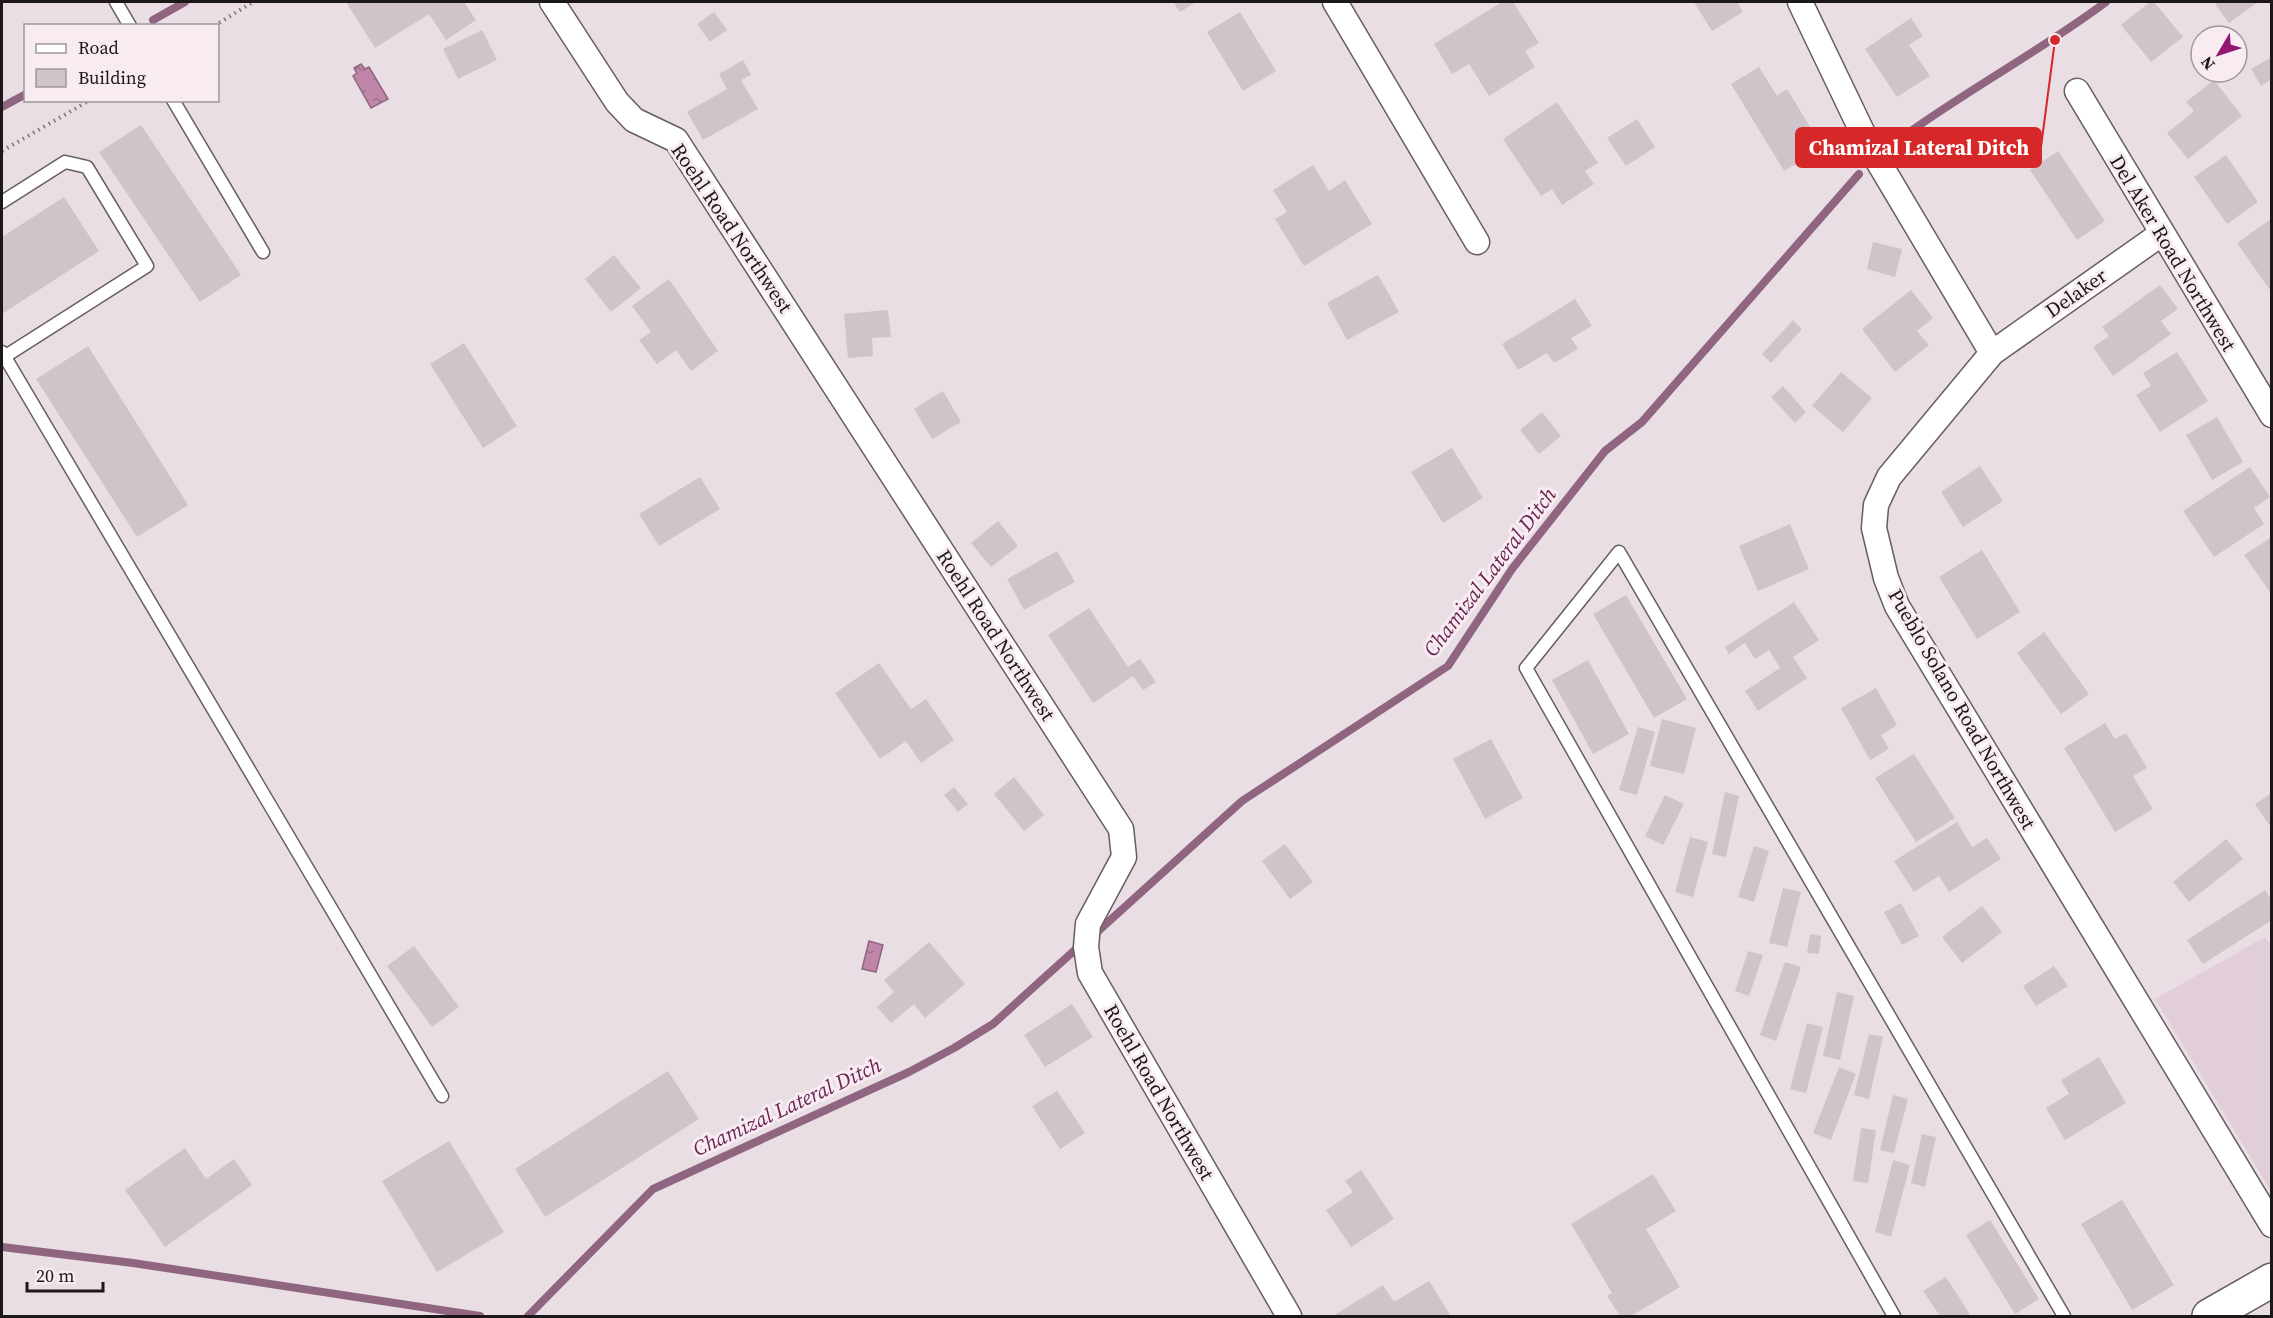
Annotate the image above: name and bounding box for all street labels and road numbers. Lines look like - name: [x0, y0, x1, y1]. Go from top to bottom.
- street label: Roehl Road Northwest: [665, 138, 799, 319]
- street label: Del Aker Road Northwest: [2103, 150, 2243, 357]
- street label: Delaker: [2040, 261, 2113, 324]
- street label: Roehl Road Northwest: [930, 544, 1062, 726]
- street label: Pueblo Solano Road Northwest: [1882, 584, 2043, 835]
- street label: Roehl Road Northwest: [1097, 999, 1221, 1186]

